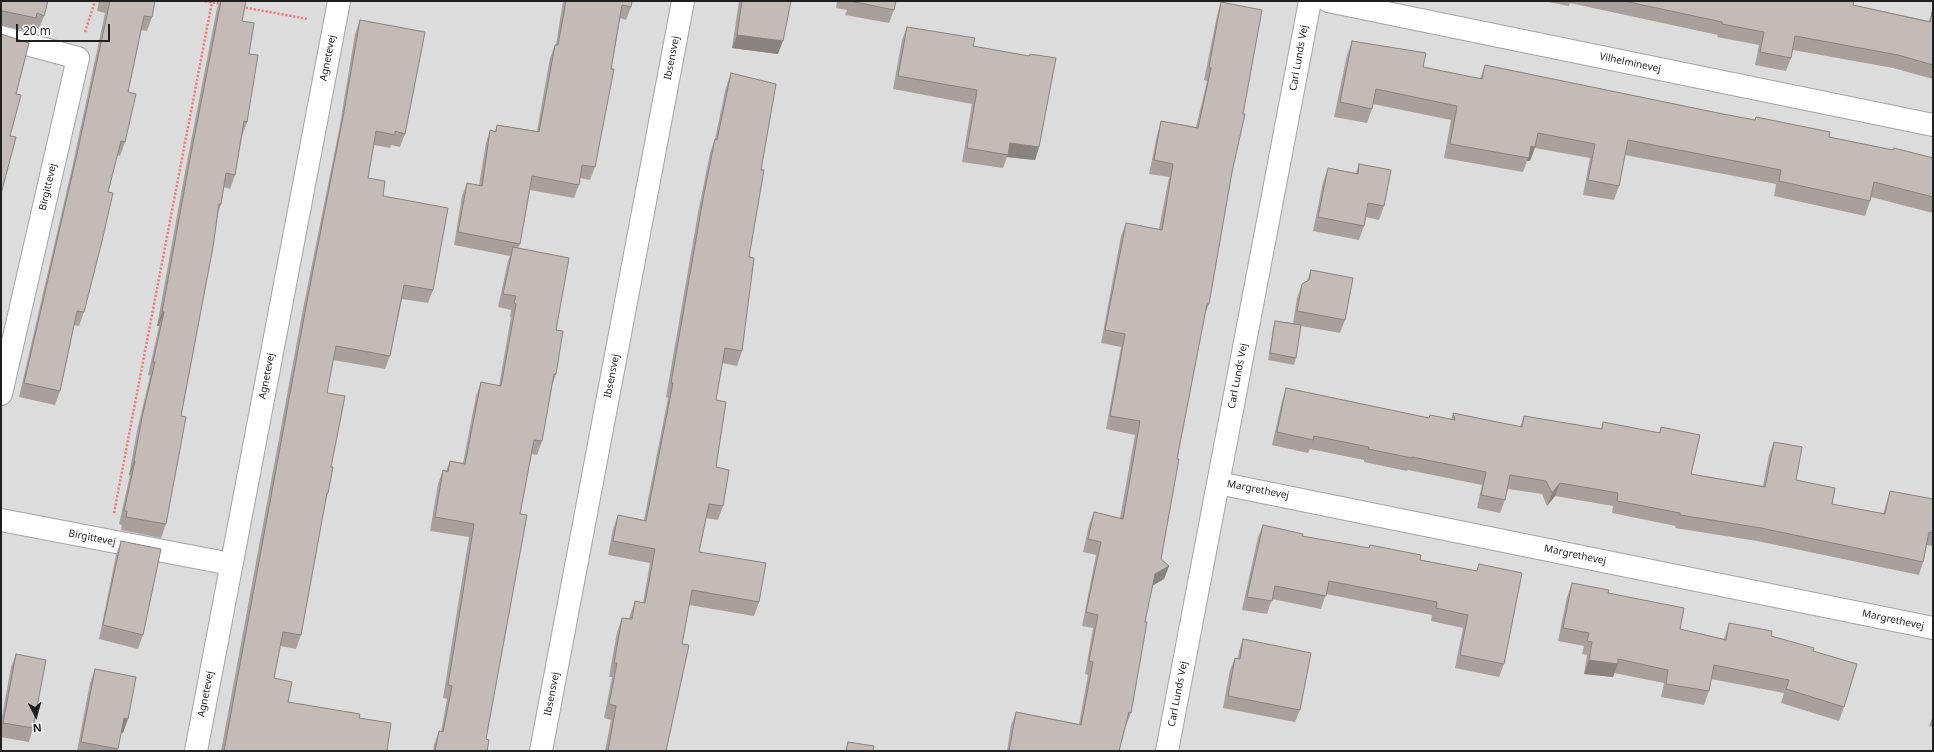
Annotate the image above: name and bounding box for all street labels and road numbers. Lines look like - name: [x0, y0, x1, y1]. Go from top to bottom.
- street label: Carl Lunds Vej: [1287, 24, 1311, 92]
- street label: Agnetevej: [318, 34, 338, 82]
- street label: Ibsensvej: [662, 35, 682, 81]
- street label: Vilhelminevej: [1598, 51, 1662, 75]
- street label: Birgittevej: [37, 162, 59, 212]
- street label: Carl Lunds Vej: [1226, 342, 1250, 410]
- street label: Agnetevej: [257, 352, 277, 400]
- street label: Ibsensvej: [602, 353, 622, 399]
- street label: Margrethevej: [1226, 478, 1290, 502]
- street label: Birgittevej: [67, 528, 117, 548]
- street label: Margrethevej: [1543, 543, 1607, 567]
- street label: Margrethevej: [1861, 608, 1925, 632]
- street label: Carl Lunds Vej: [1166, 660, 1190, 728]
- street label: Agnetevej: [196, 670, 216, 718]
- street label: Ibsensvej: [542, 671, 562, 717]

